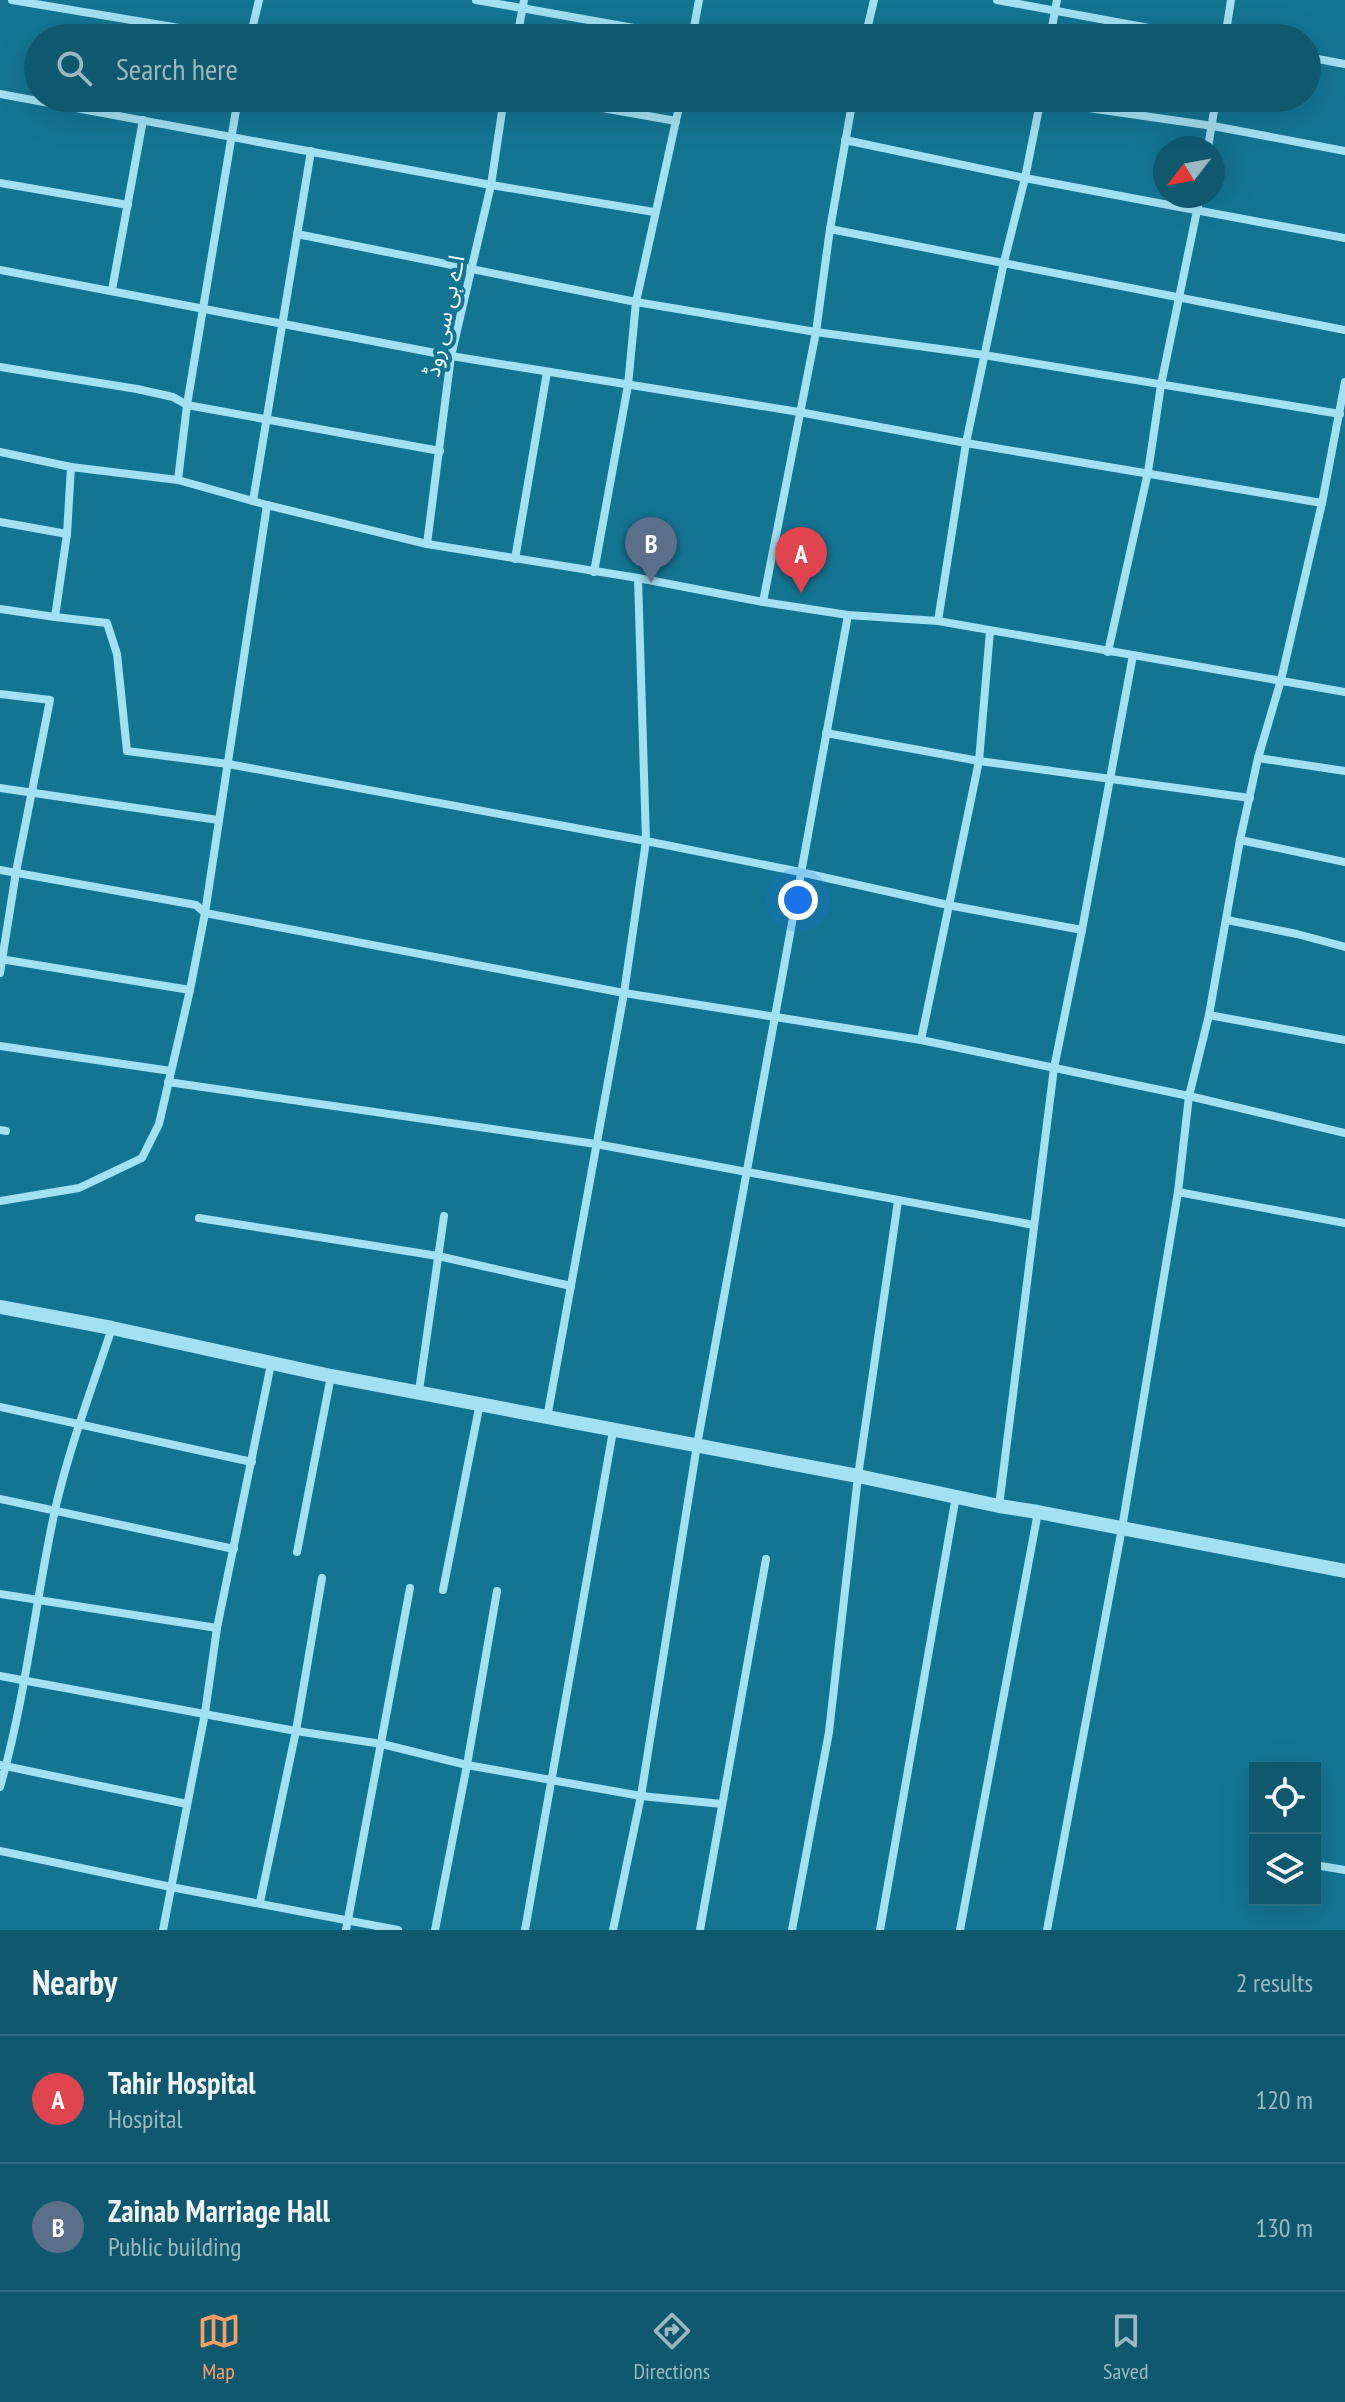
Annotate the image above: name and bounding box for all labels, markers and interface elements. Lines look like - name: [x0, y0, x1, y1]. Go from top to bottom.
- search box: [24, 24, 1321, 112]
- icon: search: [52, 46, 96, 90]
- text: Search here: [116, 49, 238, 88]
- north arrow: [1153, 136, 1225, 208]
- street label: اے بی سی روڈ: [417, 252, 471, 380]
- pin: B: [625, 517, 677, 583]
- pin: A: [775, 527, 827, 593]
- your location: [778, 880, 818, 920]
- map controls: [1249, 1762, 1321, 1906]
- button: locate: [1249, 1762, 1321, 1834]
- button: layers: [1249, 1834, 1321, 1906]
- text: Nearby: [32, 1960, 117, 2004]
- text: 2 results: [1236, 1966, 1313, 1999]
- text: Tahir Hospital: [108, 2063, 256, 2102]
- text: A: [51, 2083, 65, 2116]
- text: 120 m: [1255, 2083, 1313, 2116]
- text: Hospital: [108, 2102, 183, 2135]
- text: Zainab Marriage Hall: [108, 2191, 330, 2230]
- text: B: [52, 2211, 64, 2244]
- text: 130 m: [1255, 2211, 1313, 2244]
- text: Public building: [108, 2230, 241, 2263]
- tab: Map: [197, 2309, 241, 2385]
- tab: Directions: [634, 2309, 710, 2385]
- tab: Saved: [1103, 2309, 1148, 2385]

